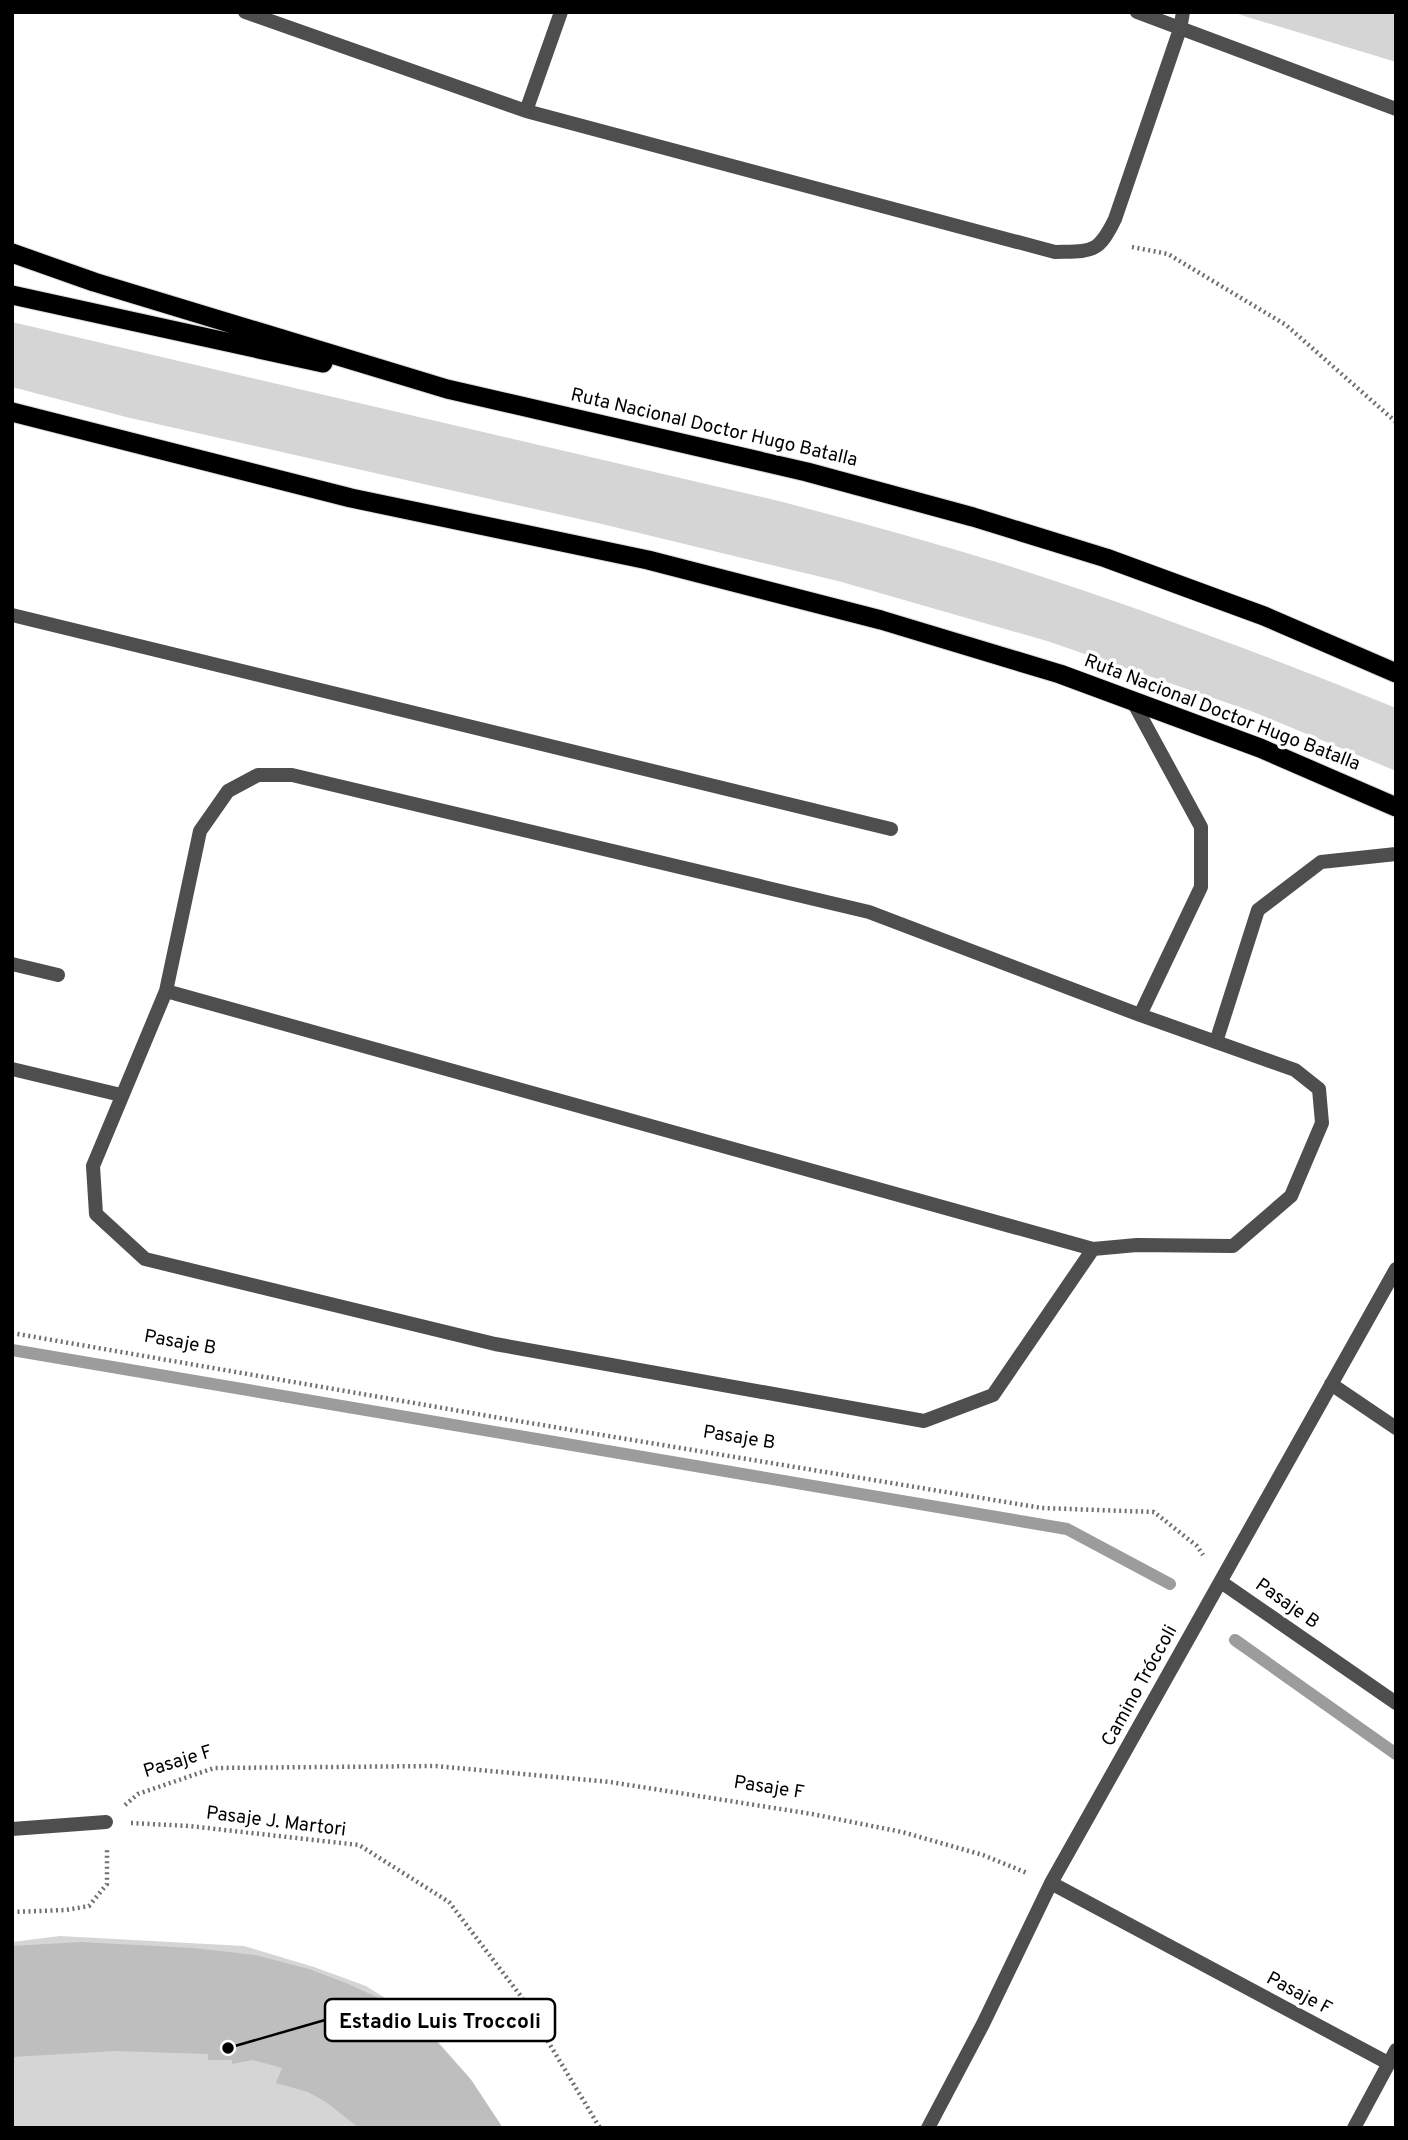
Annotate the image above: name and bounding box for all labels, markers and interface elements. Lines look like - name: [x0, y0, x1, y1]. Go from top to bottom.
- street label: Ruta Nacional Doctor Hugo Batalla: [568, 383, 860, 473]
- street label: Ruta Nacional Doctor Hugo Batalla: [1080, 649, 1364, 777]
- street label: Pasaje B: [142, 1325, 218, 1361]
- street label: Pasaje B: [701, 1420, 777, 1456]
- street label: Pasaje B: [1250, 1573, 1324, 1635]
- street label: Camino Tróccoli: [1097, 1621, 1183, 1751]
- street label: Pasaje F: [141, 1740, 215, 1784]
- street label: Pasaje F: [732, 1771, 806, 1805]
- street label: Pasaje J. Martori: [205, 1801, 347, 1843]
- street label: Pasaje F: [1262, 1967, 1336, 2021]
- callout: Estadio Luis Troccoli: [325, 1999, 555, 2041]
- text: Estadio Luis Troccoli: [339, 2009, 541, 2036]

